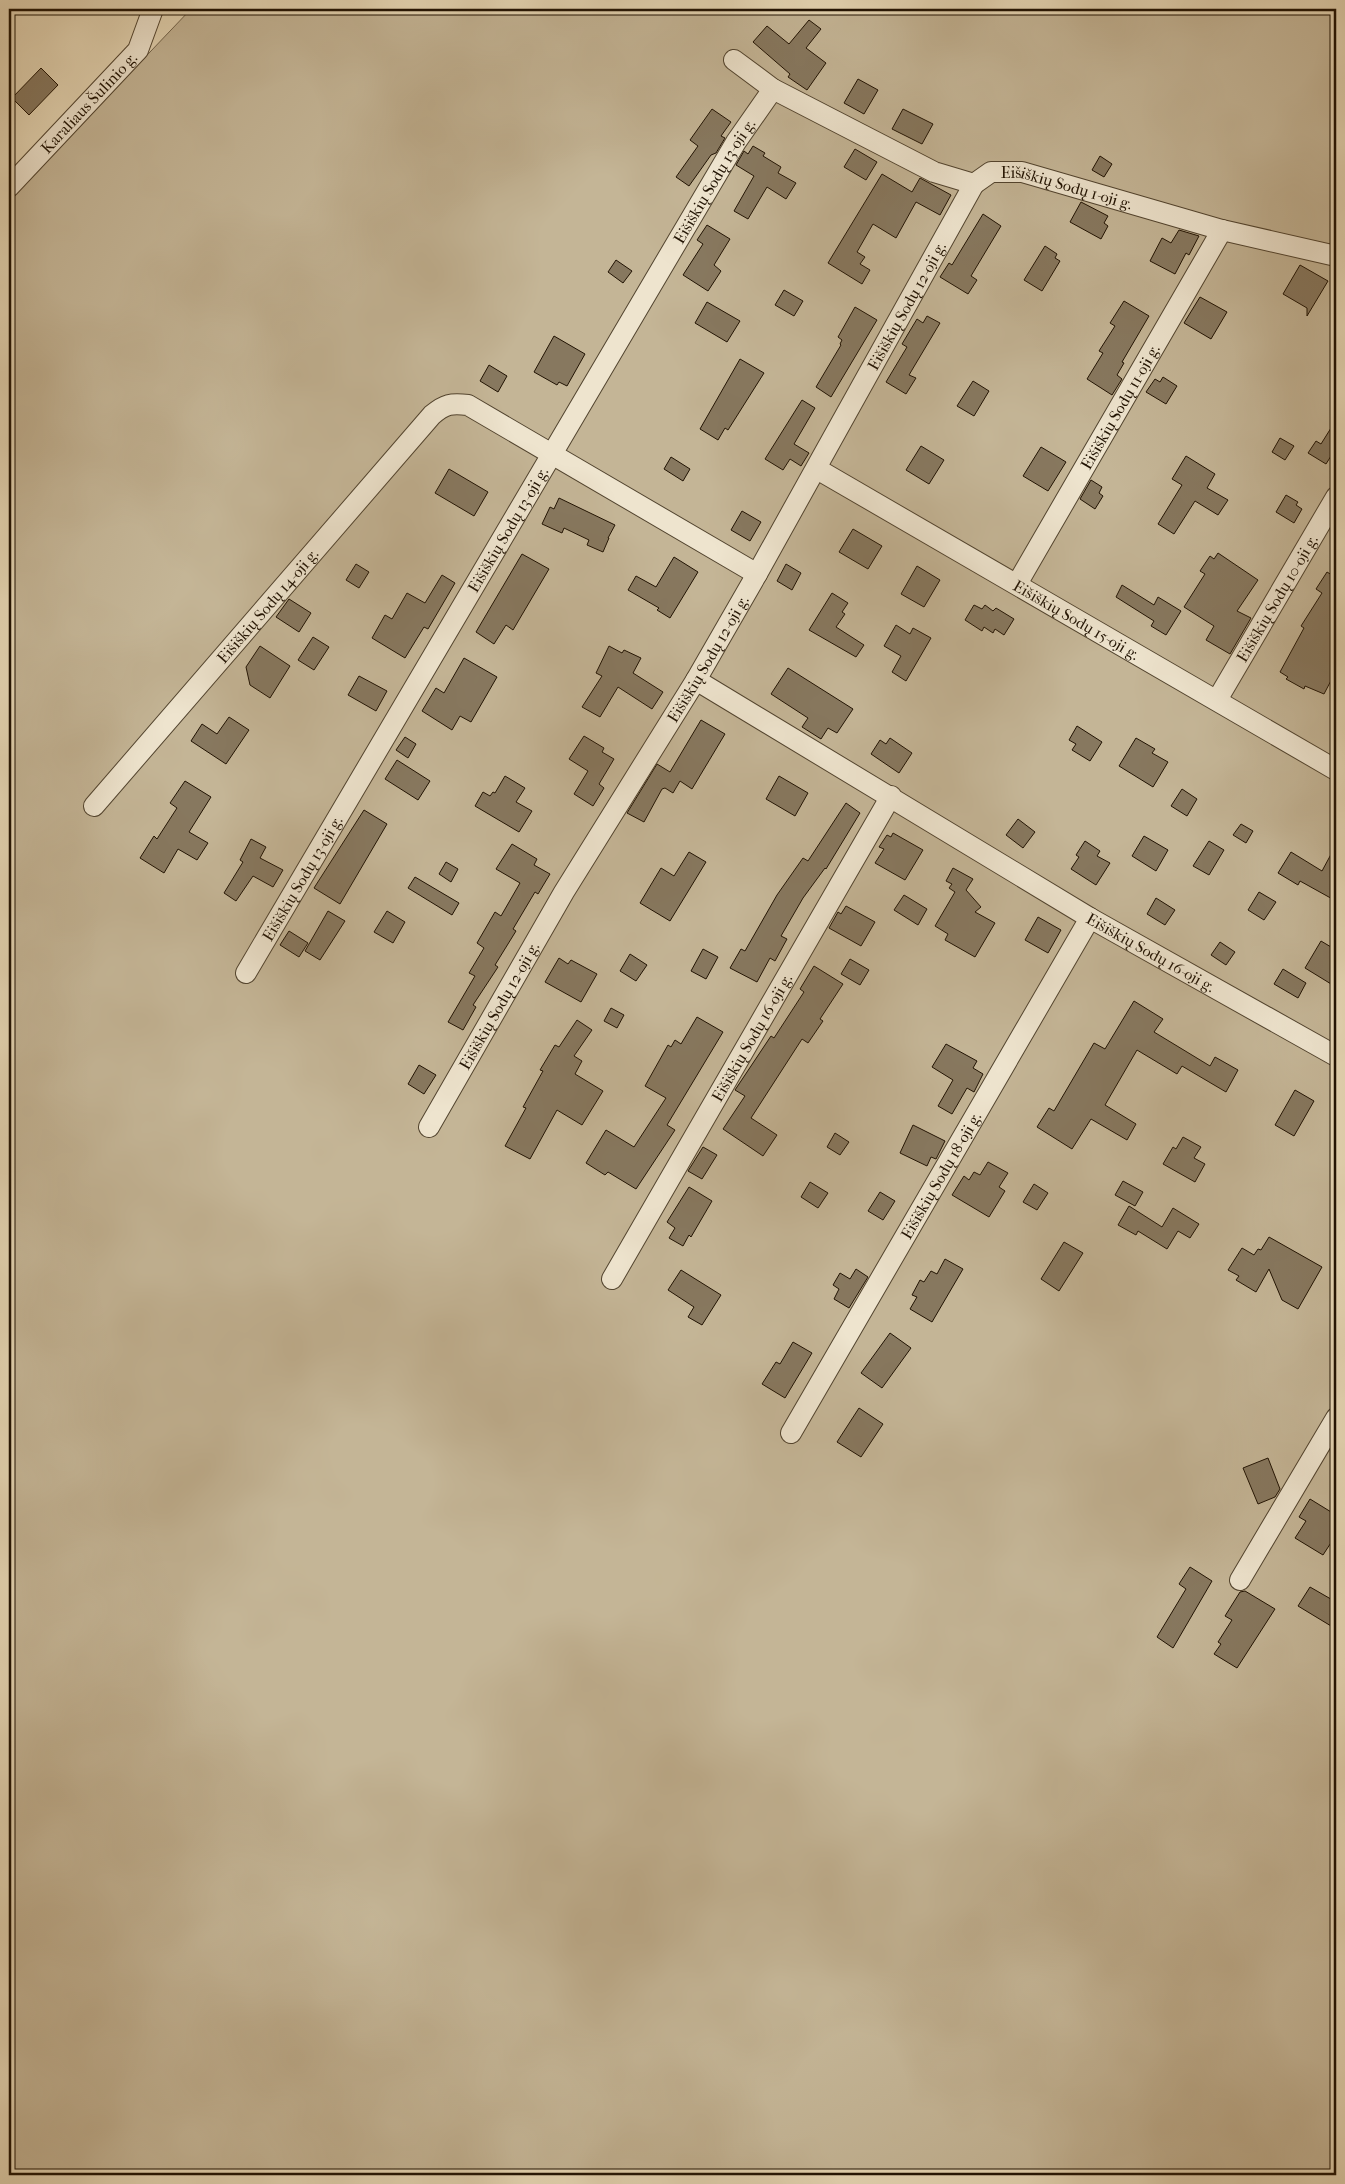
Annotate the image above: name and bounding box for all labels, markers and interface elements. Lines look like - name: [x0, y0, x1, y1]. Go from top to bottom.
- street label: Karaliaus Šulinio g.: [37, 48, 141, 157]
- street label: Eišiškių Sodų 13-oji g.: [669, 115, 759, 247]
- street label: Eišiškių Sodų 1-oji g.: [1001, 163, 1135, 214]
- street label: Eišiškių Sodų 12-oji g.: [863, 238, 950, 374]
- street label: Eišiškių Sodų 11-oji g.: [1076, 341, 1164, 473]
- street label: Eišiškių Sodų 13-oji g.: [464, 463, 552, 596]
- street label: Eišiškių Sodų 10-oji g.: [1232, 531, 1322, 666]
- street label: Eišiškių Sodų 14-oji g.: [213, 545, 322, 667]
- street label: Eišiškių Sodų 15-oji g.: [1010, 576, 1143, 664]
- street label: Eišiškių Sodų 12-oji g.: [663, 592, 753, 726]
- street label: Eišiškių Sodų 13-oji g.: [258, 812, 347, 945]
- street label: Eišiškių Sodų 16-oji g.: [1083, 909, 1218, 996]
- street label: Eišiškių Sodų 12-oji g.: [455, 939, 543, 1073]
- street label: Eišiškių Sodų 16-oji g.: [708, 970, 796, 1105]
- street label: Eišiškių Sodų 18-oji g.: [897, 1109, 985, 1242]

